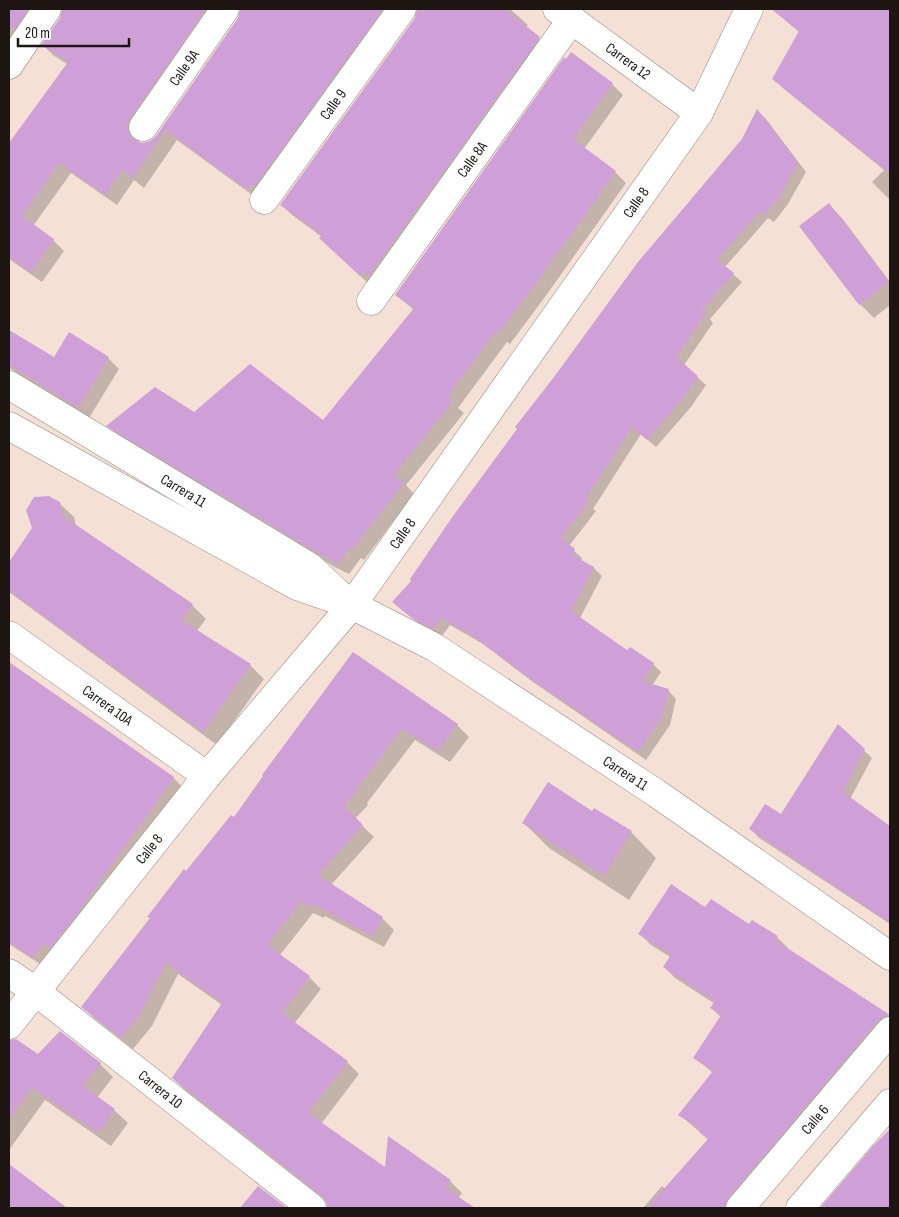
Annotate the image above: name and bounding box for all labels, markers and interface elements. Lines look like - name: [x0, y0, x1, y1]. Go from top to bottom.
- scale bar: [18, 15, 129, 47]
- text: 20 m: [25, 24, 50, 43]
- street label: Carrera 12: [602, 38, 654, 84]
- street label: Calle 9A: [165, 46, 204, 90]
- street label: Calle 9: [316, 85, 351, 123]
- street label: Calle 8A: [453, 137, 492, 181]
- street label: Calle 8: [619, 183, 653, 222]
- street label: Carrera 11: [157, 469, 211, 512]
- street label: Calle 8: [385, 514, 420, 552]
- street label: Carrera 10A: [79, 681, 137, 730]
- street label: Carrera 11: [599, 751, 652, 795]
- street label: Calle 8: [131, 830, 167, 868]
- street label: Carrera 10: [134, 1066, 187, 1113]
- street label: Calle 6: [797, 1101, 833, 1138]

